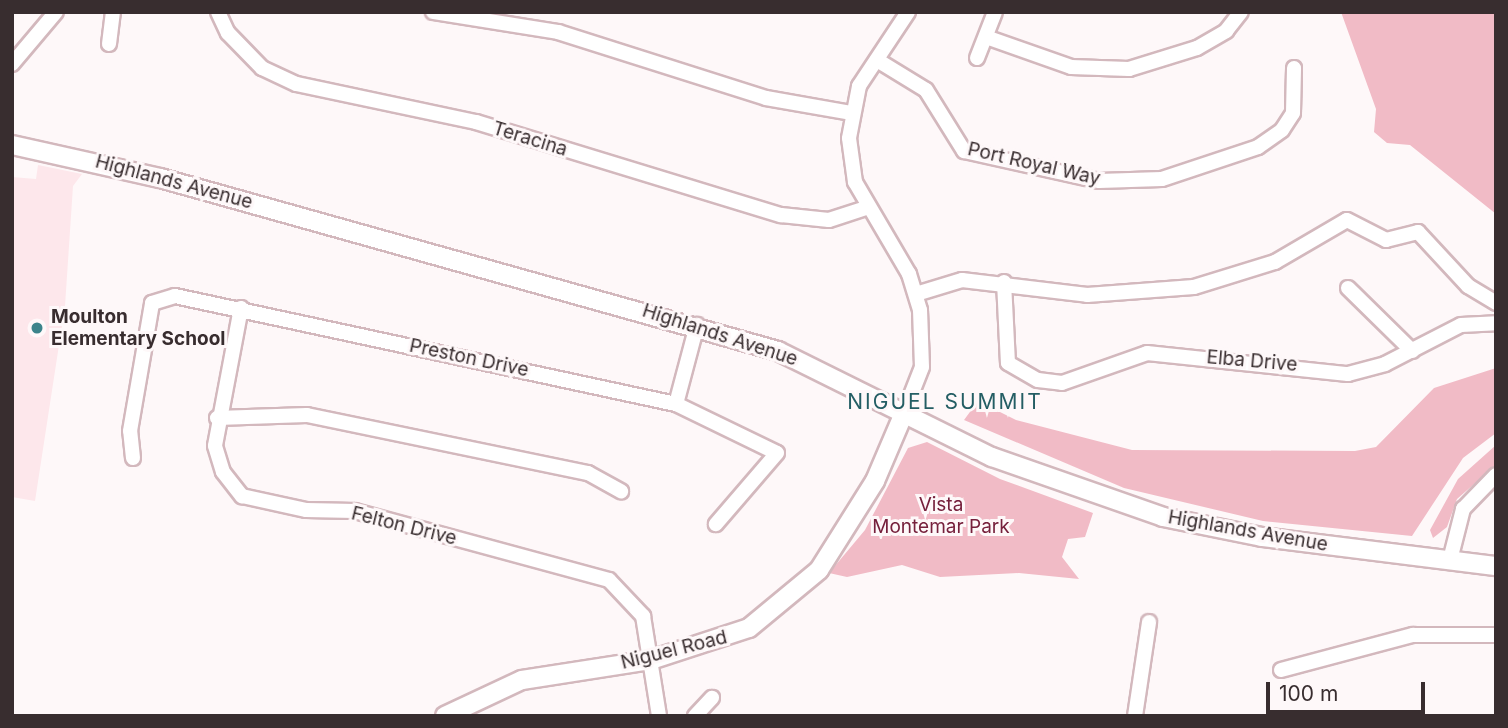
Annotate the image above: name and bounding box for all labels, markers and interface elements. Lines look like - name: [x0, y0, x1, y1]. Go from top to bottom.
- street label: Teracina: [490, 117, 570, 161]
- street label: Port Royal Way: [965, 138, 1103, 190]
- street label: Highlands Avenue: [93, 150, 255, 214]
- street label: Highlands Avenue: [640, 299, 800, 371]
- place label: Moulton Elementary School: [51, 306, 225, 350]
- marker: Moulton Elementary School: [29, 320, 45, 336]
- street label: Preston Drive: [407, 334, 531, 382]
- street label: Elba Drive: [1206, 346, 1298, 376]
- district label: NIGUEL SUMMIT: [849, 389, 1041, 415]
- park label: Vista Montemar Park: [872, 494, 1010, 538]
- street label: Felton Drive: [349, 502, 459, 550]
- street label: Highlands Avenue: [1166, 506, 1330, 556]
- street label: Niguel Road: [619, 626, 729, 674]
- scale bar: [1270, 668, 1429, 712]
- text: 100 m: [1279, 681, 1338, 706]

